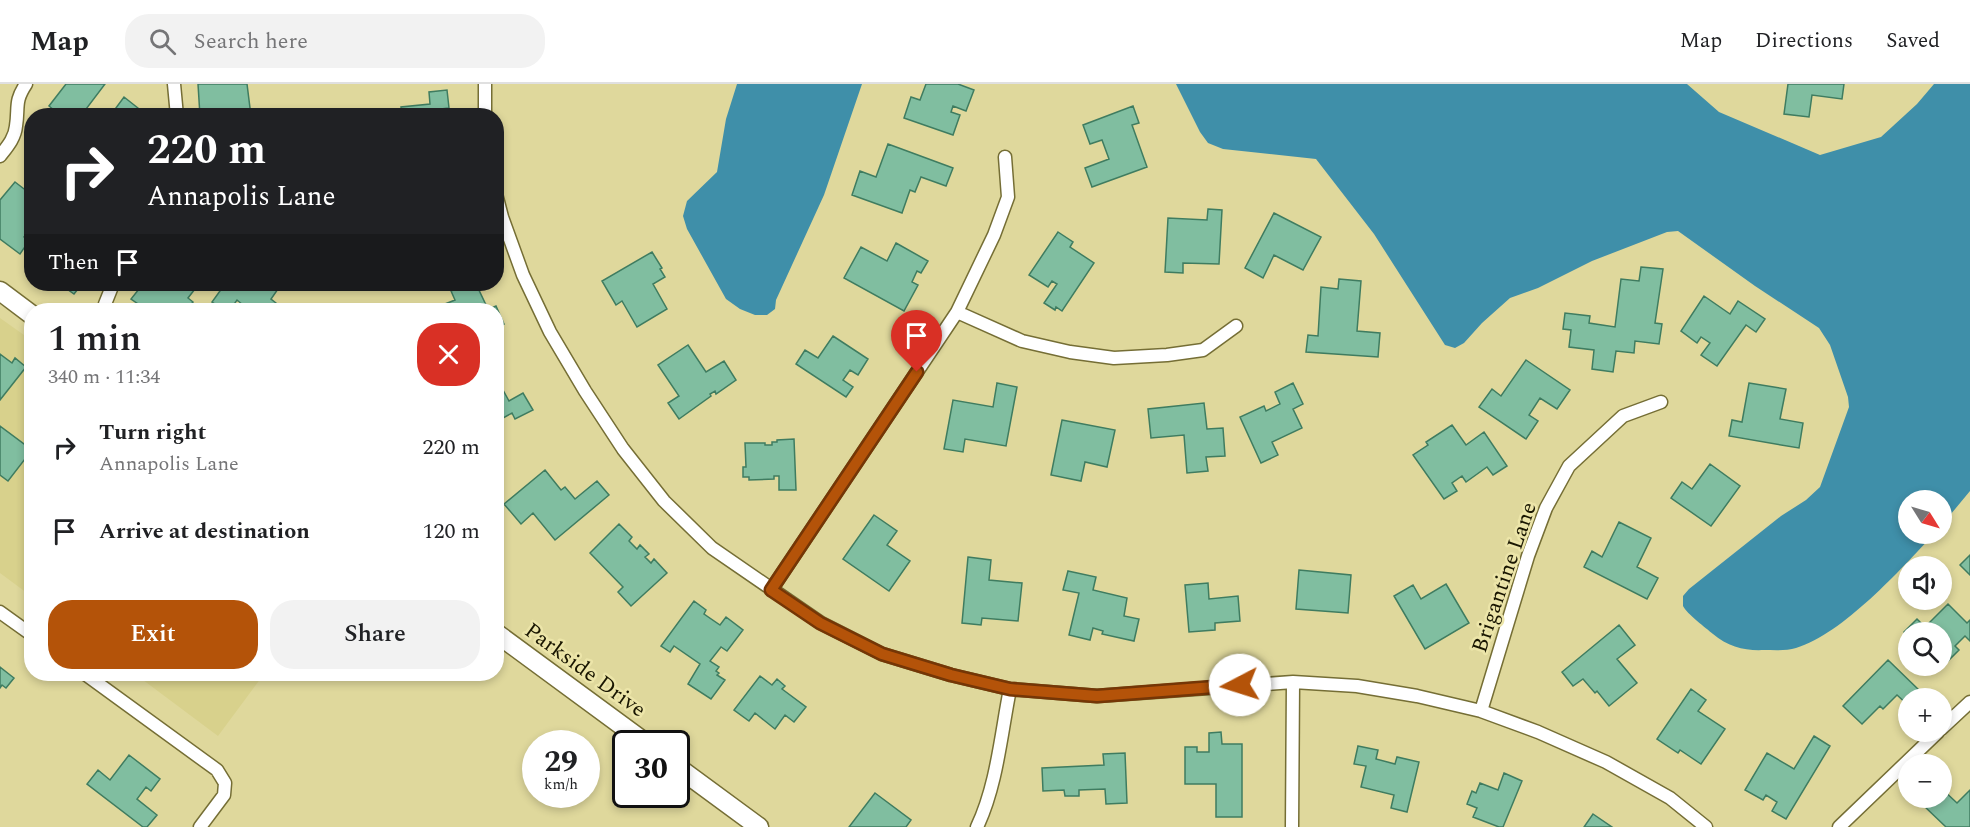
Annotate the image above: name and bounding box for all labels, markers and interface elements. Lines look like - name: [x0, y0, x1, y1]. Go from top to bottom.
- search box: [125, 14, 545, 68]
- text: Map: [30, 20, 89, 63]
- icon: search: [146, 25, 179, 58]
- text: Search here: [194, 25, 308, 58]
- text: Map: [1680, 25, 1722, 57]
- text: Directions: [1755, 25, 1853, 57]
- text: Saved: [1886, 25, 1940, 57]
- text: 220 m: [147, 119, 266, 182]
- icon: right: [48, 132, 126, 210]
- text: Annapolis Lane: [147, 176, 336, 218]
- text: Then: [48, 246, 99, 279]
- icon: arrive: [111, 246, 144, 279]
- pin: [891, 310, 942, 372]
- text: 1 min: [48, 312, 141, 367]
- icon: arrive: [900, 319, 933, 352]
- button: close: [417, 323, 480, 386]
- text: 340 m · 11:34: [48, 362, 160, 392]
- text: Turn right: [99, 416, 206, 449]
- icon: right: [48, 431, 81, 464]
- text: 220 m: [423, 431, 480, 464]
- text: Annapolis Lane: [99, 449, 239, 479]
- north arrow: [1898, 490, 1952, 544]
- map controls: [1898, 490, 1952, 808]
- street label: Brigantine Lane: [1463, 498, 1546, 657]
- icon: arrive: [48, 515, 81, 548]
- text: Arrive at destination: [99, 515, 310, 548]
- text: 120 m: [423, 515, 480, 548]
- button: sound: [1898, 556, 1952, 610]
- button: Exit: [48, 600, 258, 669]
- button: Share: [270, 600, 480, 669]
- street label: Parkside Drive: [517, 615, 653, 726]
- button: search: [1898, 622, 1952, 676]
- position arrow: [1208, 653, 1272, 717]
- button: +: [1898, 688, 1952, 742]
- speed limit sign: 30: [612, 730, 690, 808]
- text: 29: [544, 739, 578, 785]
- button: −: [1898, 754, 1952, 808]
- text: km/h: [544, 773, 578, 796]

